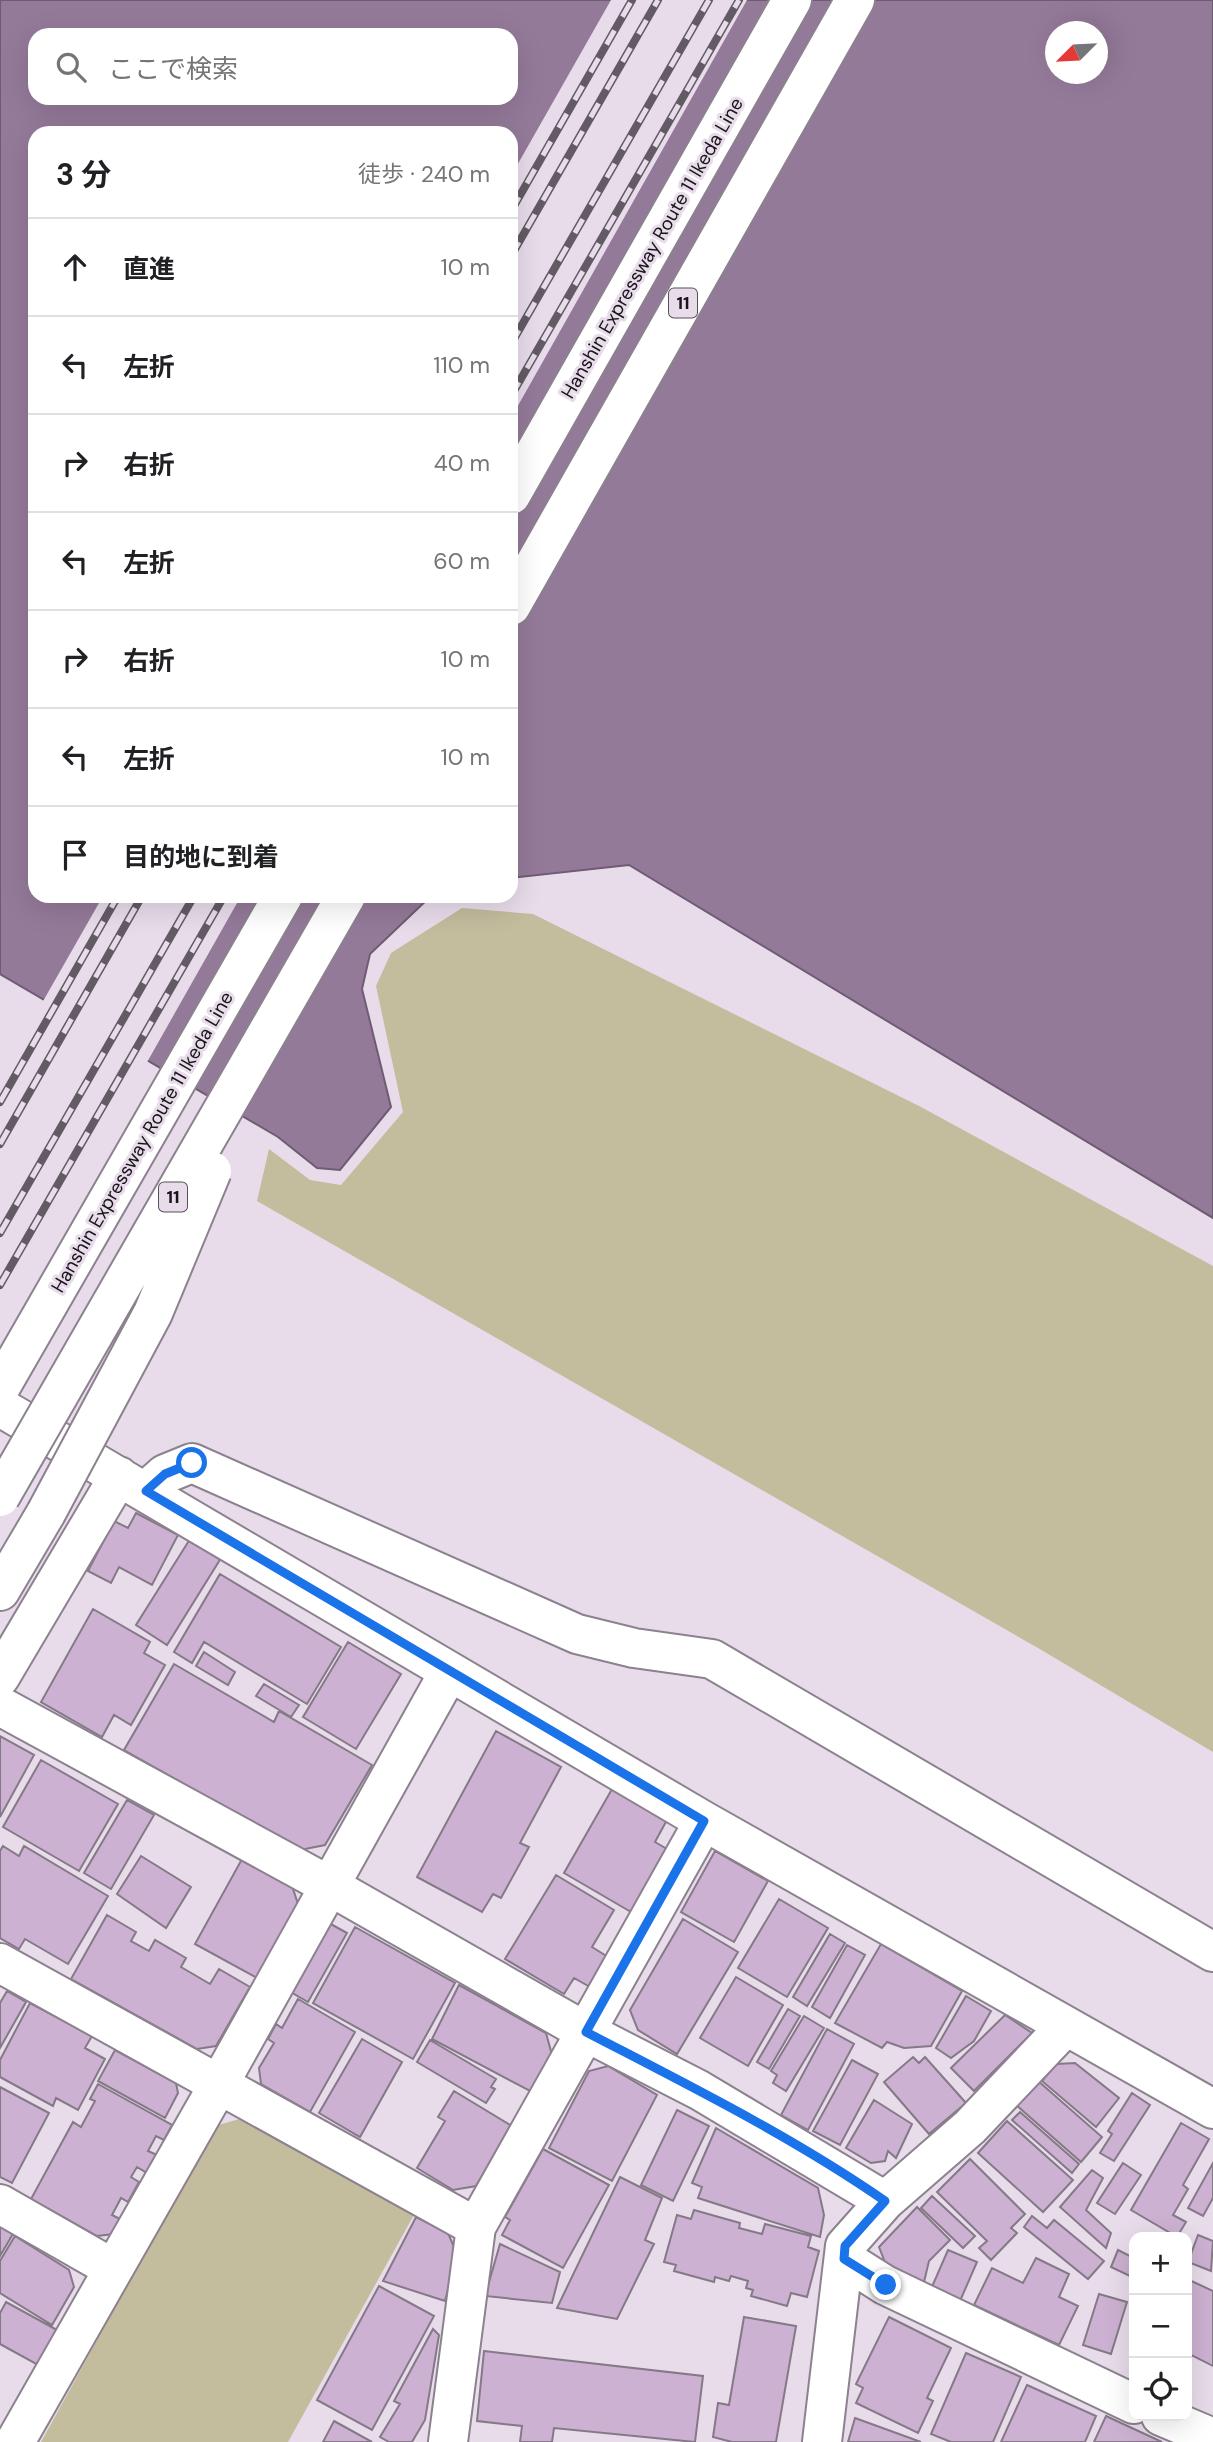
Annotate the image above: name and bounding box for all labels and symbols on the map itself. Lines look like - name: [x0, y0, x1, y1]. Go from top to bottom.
- north arrow: [1045, 21, 1108, 84]
- street label: Hanshin Expressway Route 11 Ikeda Line: [556, 93, 748, 403]
- road number: 11: [669, 288, 697, 318]
- street label: Hanshin Expressway Route 11 Ikeda Line: [46, 987, 238, 1297]
- road number: 11: [159, 1182, 187, 1212]
- route start: [176, 1447, 207, 1478]
- route end: [870, 2269, 901, 2300]

